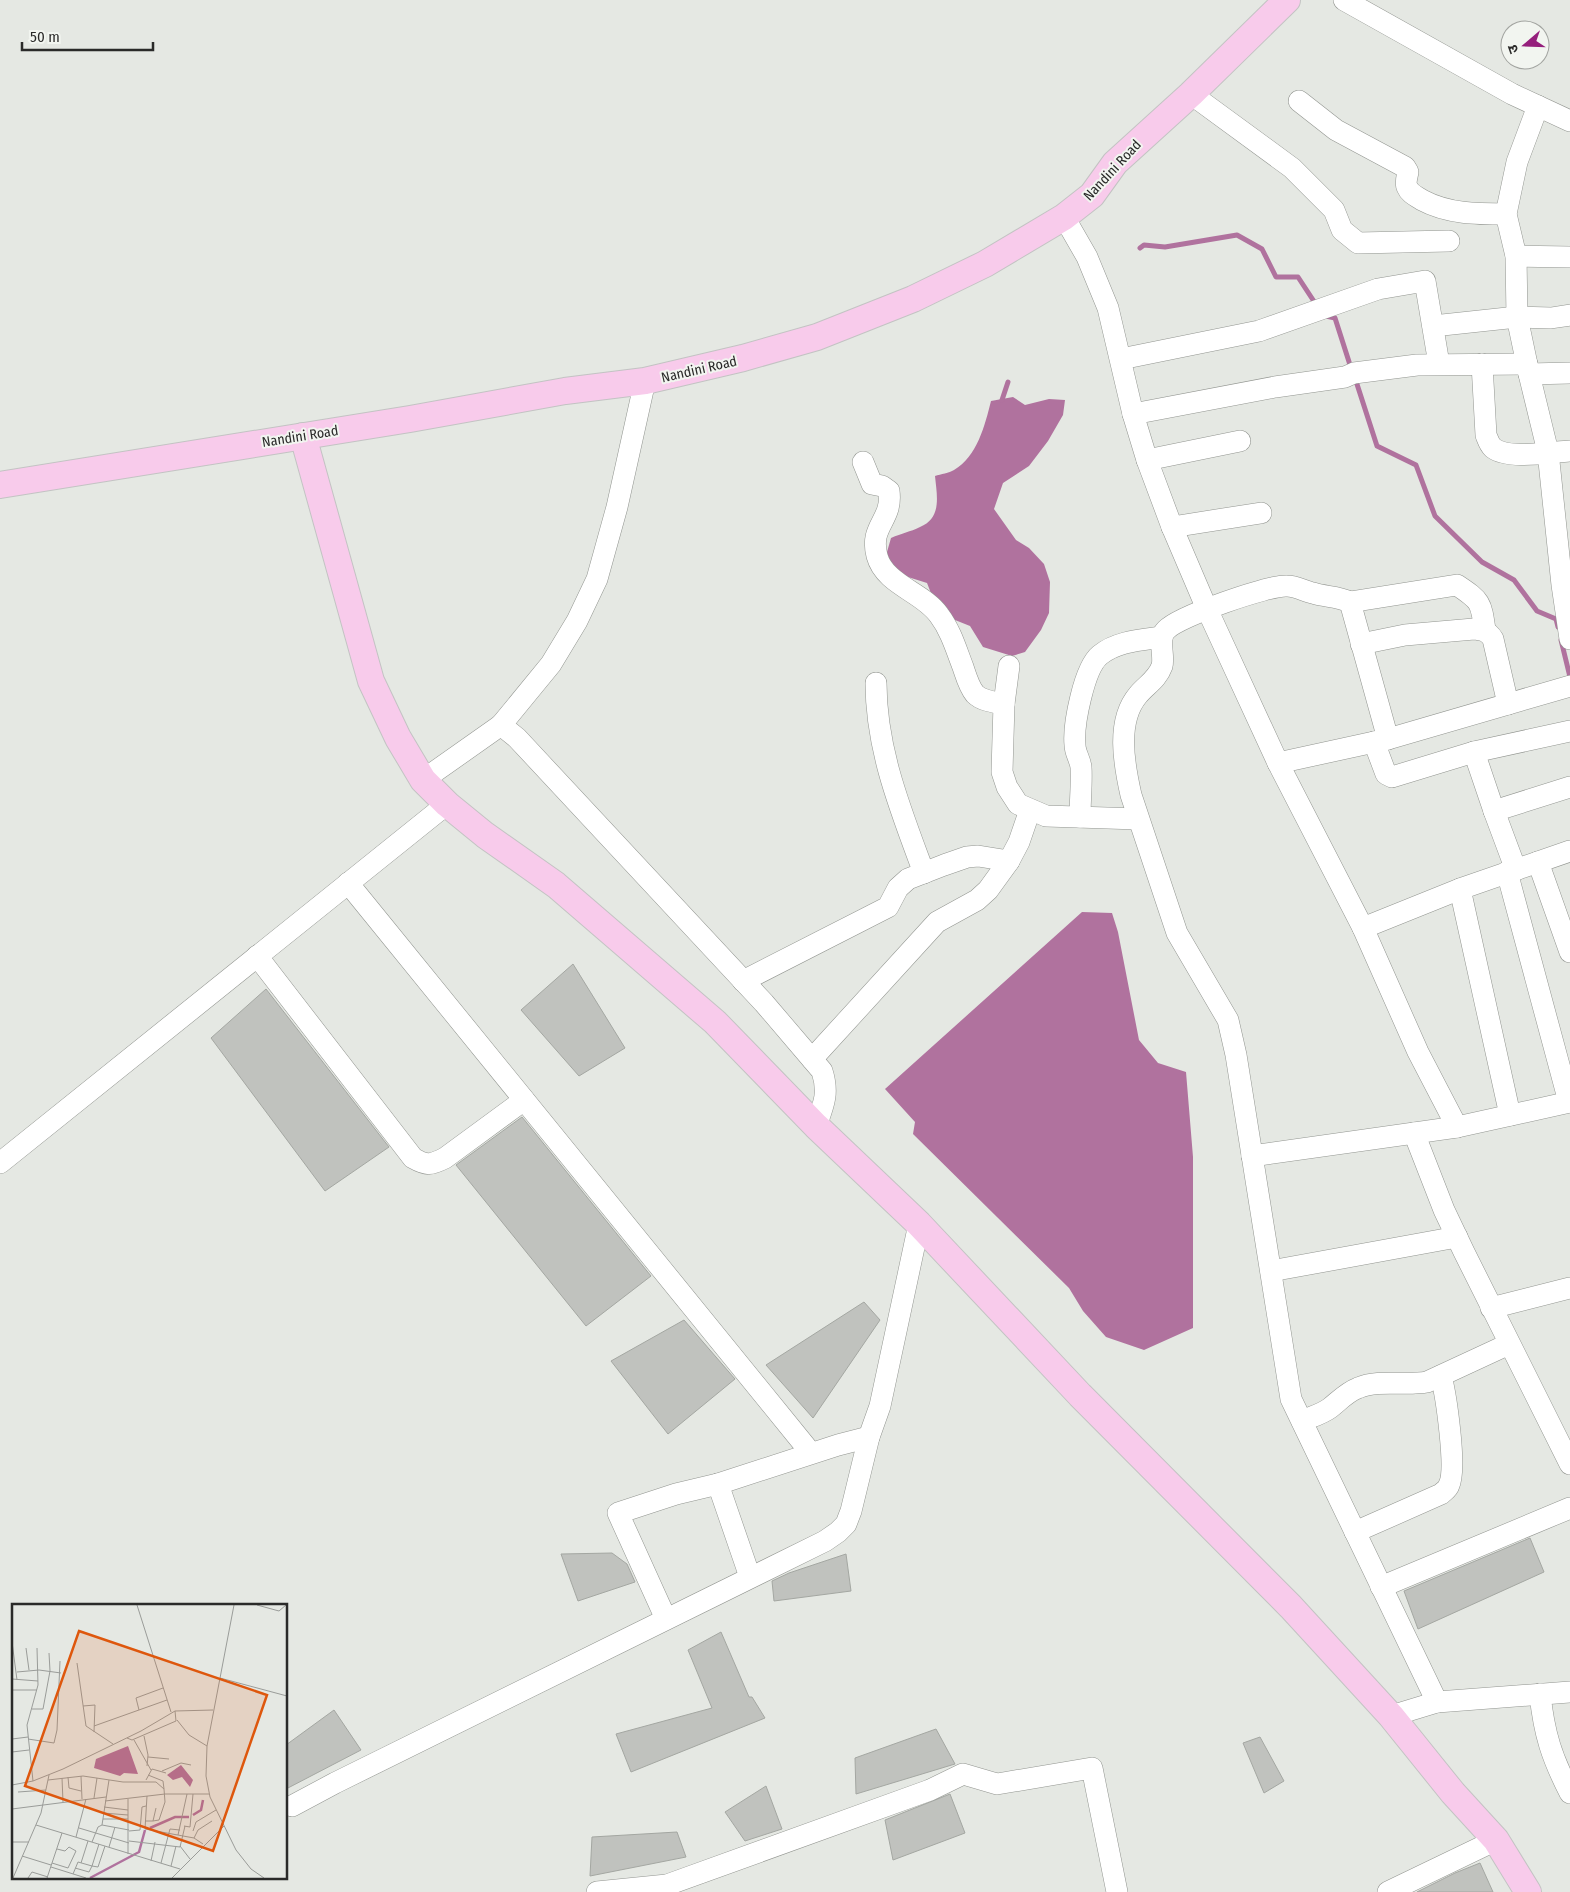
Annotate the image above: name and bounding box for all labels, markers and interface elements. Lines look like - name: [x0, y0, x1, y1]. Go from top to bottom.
- scale bar: [22, 20, 154, 52]
- north arrow: [1500, 20, 1550, 70]
- text: 50 m: [30, 28, 60, 46]
- text: उ: [1504, 42, 1523, 56]
- street label: Nandini Road: [1080, 136, 1145, 204]
- street label: Nandini Road: [660, 353, 739, 386]
- street label: Nandini Road: [261, 422, 339, 451]
- inset map: [12, 1604, 288, 1880]

